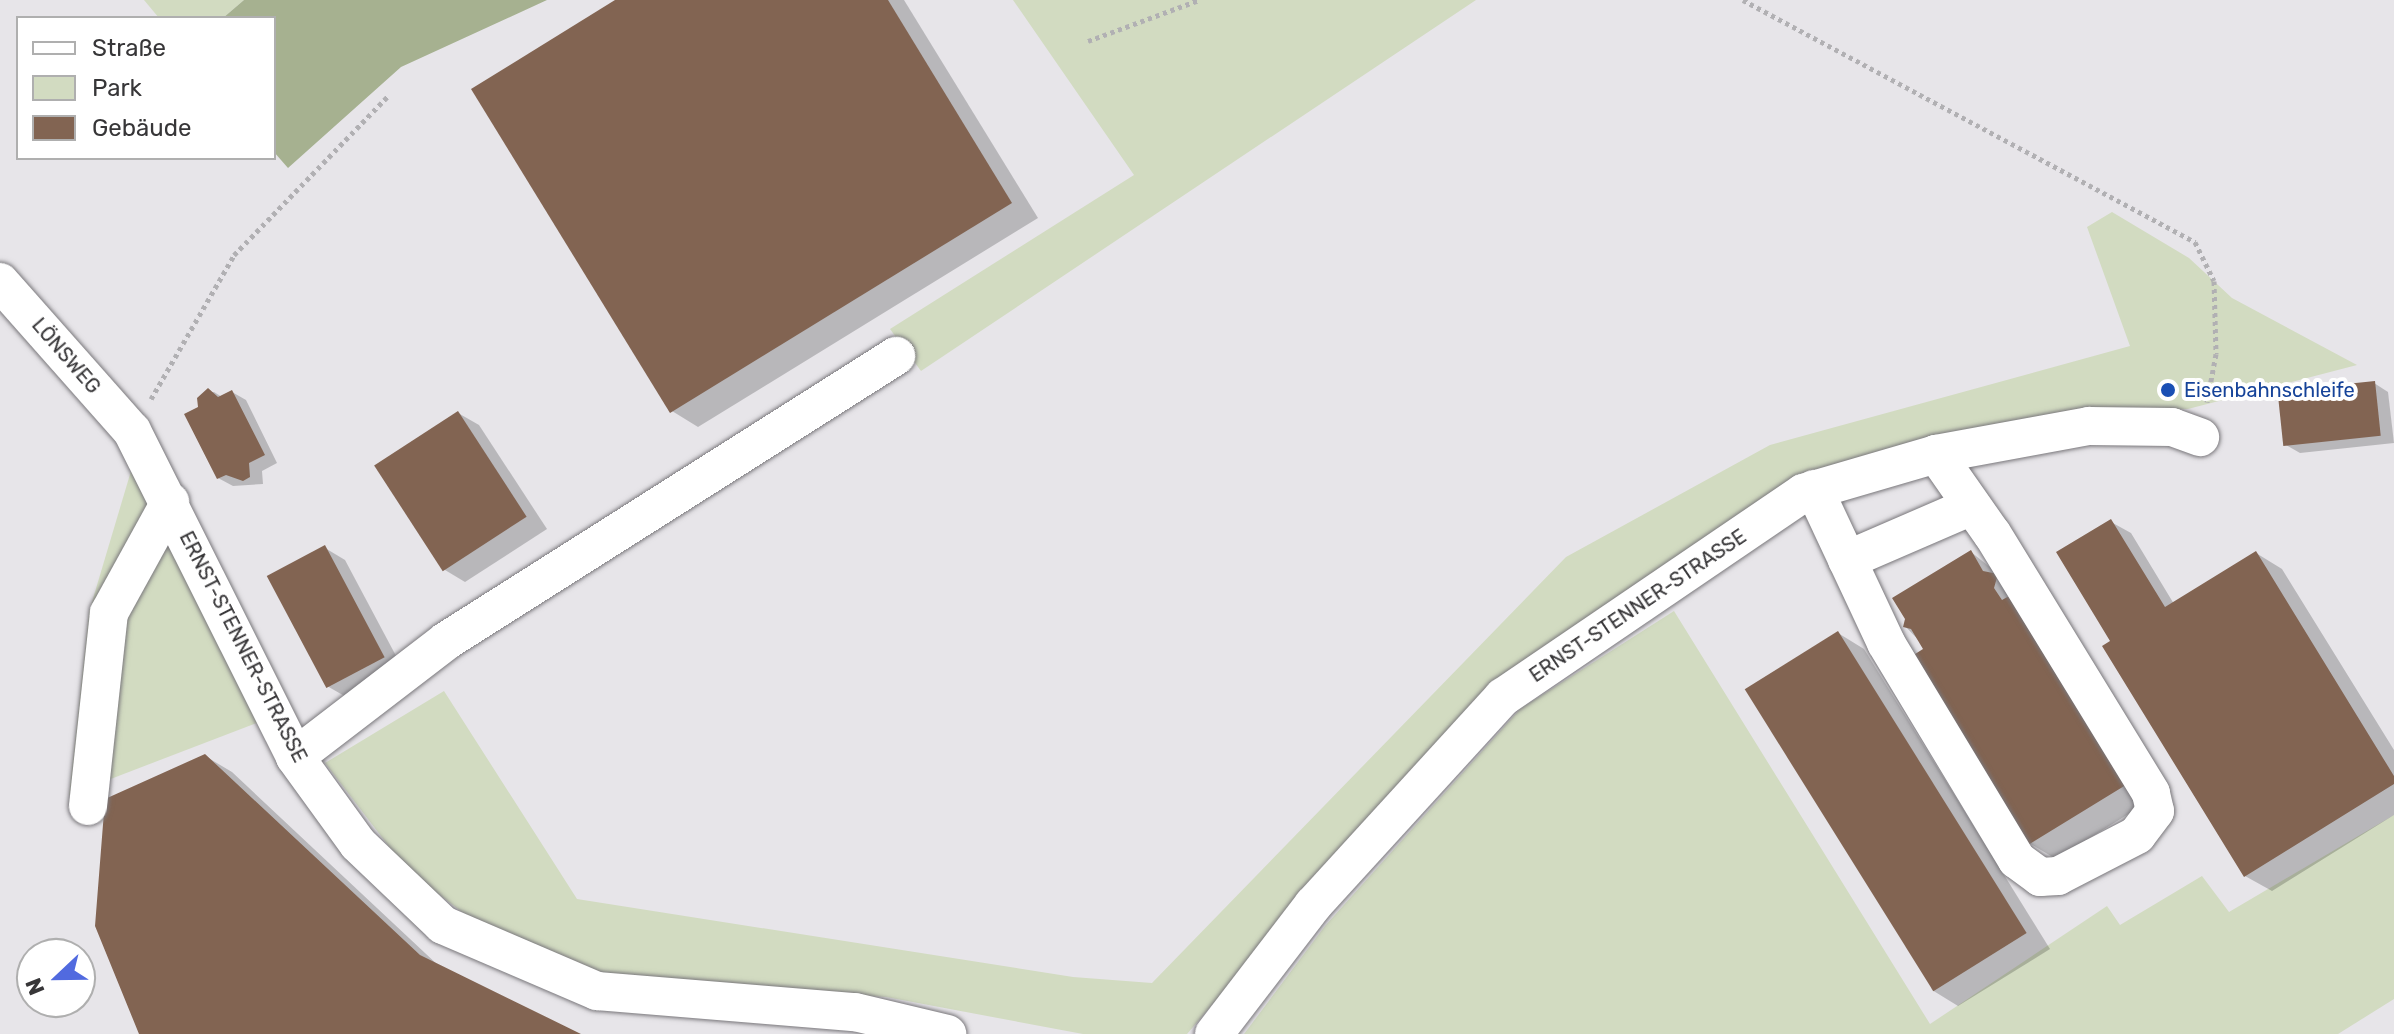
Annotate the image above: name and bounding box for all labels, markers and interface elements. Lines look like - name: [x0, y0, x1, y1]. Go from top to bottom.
- legend: [16, 16, 276, 160]
- text: Straße: [92, 34, 166, 62]
- text: Park: [92, 74, 142, 102]
- text: Gebäude: [92, 114, 191, 142]
- street label: LÖNSWEG: [27, 313, 105, 399]
- place label: Eisenbahnschleife: [2184, 378, 2355, 402]
- marker: Eisenbahnschleife: [2159, 381, 2177, 399]
- street label: ERNST-STENNER-STRASSE: [1525, 524, 1751, 688]
- street label: ERNST-STENNER-STRASSE: [174, 527, 312, 767]
- north arrow: [16, 938, 96, 1018]
- text: N: [20, 974, 51, 999]

